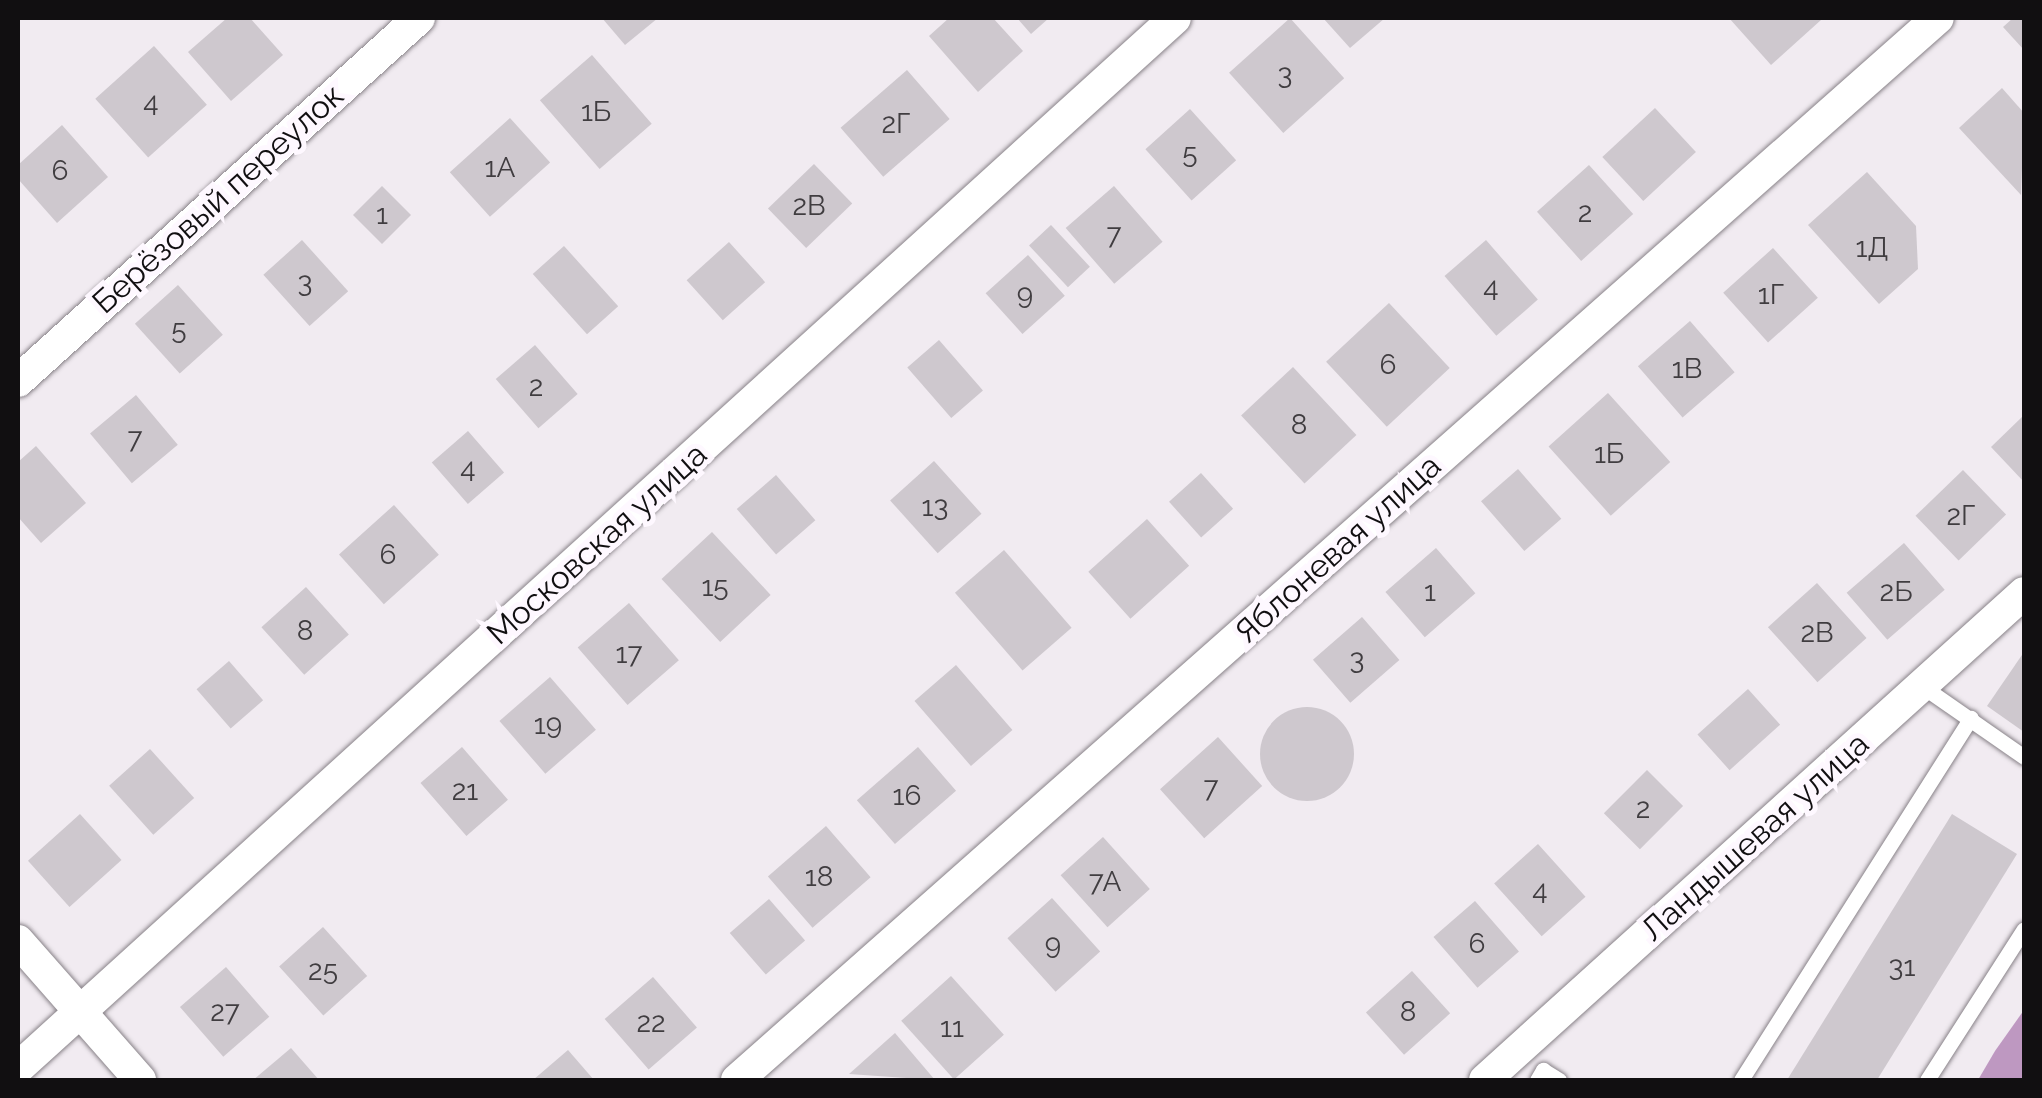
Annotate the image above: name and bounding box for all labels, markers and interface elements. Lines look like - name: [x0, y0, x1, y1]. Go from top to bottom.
- house number: 3: [1278, 58, 1292, 92]
- street label: Берёзовый переулок: [85, 76, 351, 322]
- house number: 4: [143, 85, 159, 119]
- house number: 1Б: [581, 95, 611, 129]
- house number: 2Г: [881, 107, 911, 141]
- house number: 5: [1182, 137, 1198, 171]
- house number: 1А: [485, 151, 515, 185]
- house number: 6: [52, 154, 68, 188]
- house number: 2В: [792, 189, 826, 223]
- house number: 2: [1578, 196, 1592, 230]
- house number: 1: [376, 198, 388, 232]
- house number: 7: [1107, 218, 1121, 252]
- house number: 1Д: [1856, 231, 1888, 265]
- house number: 3: [298, 266, 312, 300]
- house number: 4: [1483, 270, 1499, 304]
- house number: 9: [1017, 278, 1033, 312]
- house number: 1Г: [1758, 278, 1784, 312]
- house number: 5: [171, 313, 187, 347]
- house number: 6: [1380, 348, 1396, 382]
- house number: 1В: [1672, 352, 1702, 386]
- house number: 2: [529, 370, 543, 404]
- house number: 8: [1291, 408, 1307, 442]
- house number: 7: [128, 422, 142, 456]
- street label: Московская улица: [479, 435, 715, 653]
- house number: 1Б: [1594, 437, 1624, 471]
- street label: Яблоневая улица: [1227, 446, 1449, 652]
- house number: 4: [460, 451, 476, 485]
- house number: 13: [922, 490, 948, 524]
- house number: 2Г: [1946, 499, 1976, 533]
- house number: 6: [380, 538, 396, 572]
- house number: 15: [701, 570, 729, 604]
- house number: 1: [1424, 575, 1436, 609]
- house number: 2Б: [1880, 575, 1912, 609]
- house number: 8: [297, 614, 313, 648]
- house number: 2В: [1800, 616, 1834, 650]
- house number: 17: [616, 637, 642, 671]
- house number: 3: [1350, 643, 1364, 677]
- house number: 19: [534, 708, 562, 742]
- street label: Ландышевая улица: [1633, 724, 1877, 950]
- house number: 7: [1204, 771, 1218, 805]
- house number: 21: [452, 774, 478, 808]
- house number: 16: [893, 779, 921, 813]
- house number: 2: [1636, 792, 1650, 826]
- house number: 18: [805, 860, 833, 894]
- house number: 7А: [1089, 865, 1121, 899]
- house number: 4: [1532, 873, 1548, 907]
- house number: 6: [1469, 927, 1485, 961]
- house number: 9: [1045, 928, 1061, 962]
- house number: 31: [1889, 950, 1915, 984]
- house number: 25: [308, 954, 338, 988]
- house number: 27: [210, 995, 240, 1029]
- house number: 8: [1400, 995, 1416, 1029]
- house number: 22: [636, 1006, 666, 1040]
- house number: 11: [940, 1011, 964, 1045]

